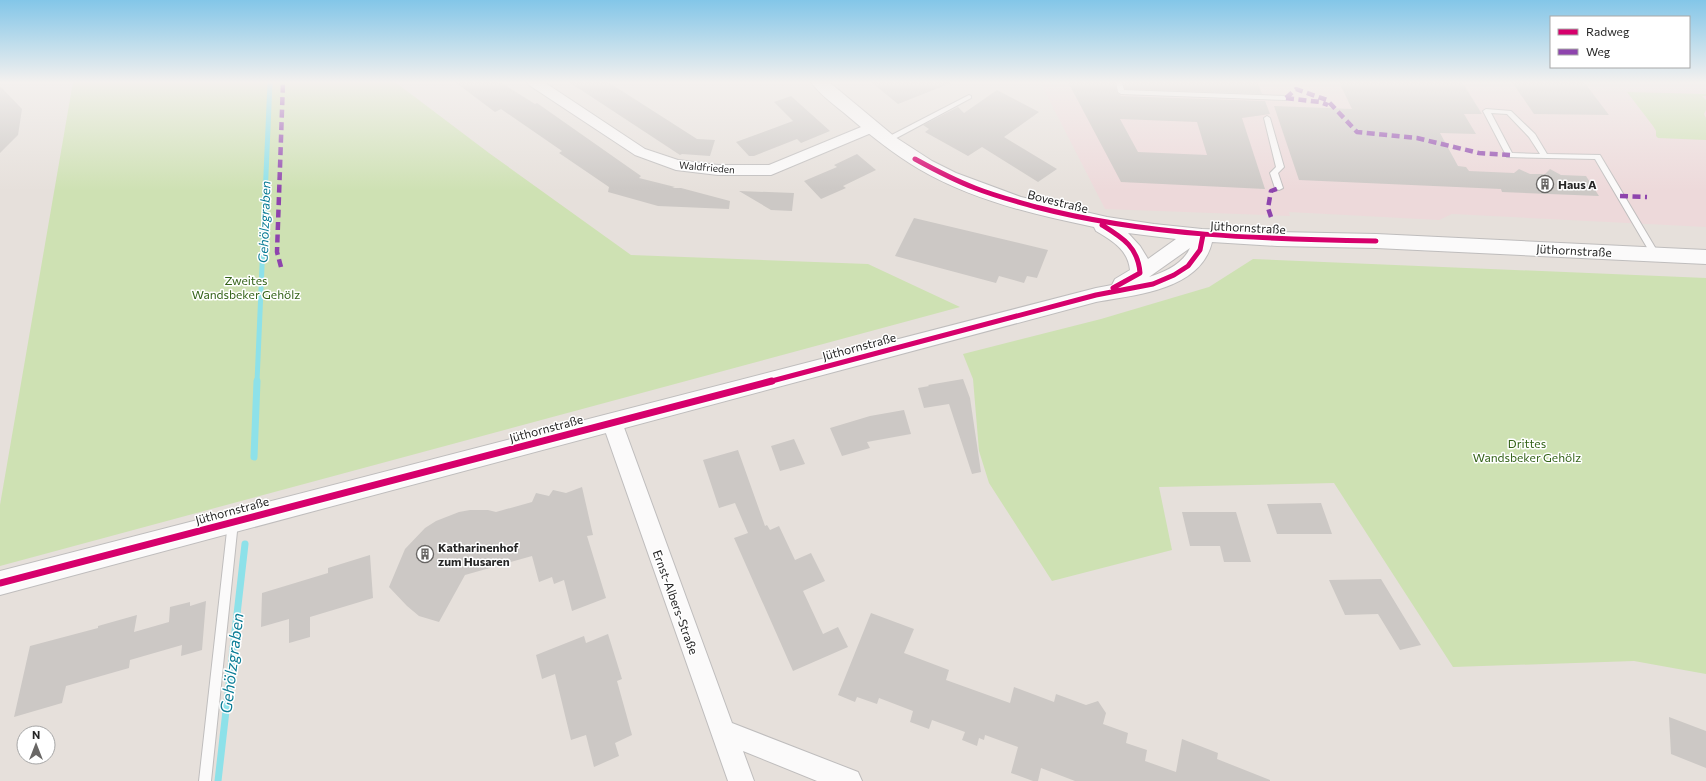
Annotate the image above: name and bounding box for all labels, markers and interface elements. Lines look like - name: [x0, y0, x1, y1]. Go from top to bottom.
- legend: [1550, 16, 1690, 68]
- text: Radweg: [1586, 24, 1630, 38]
- text: Weg: [1586, 44, 1611, 58]
- street label: Waldfrieden: [679, 159, 735, 175]
- building icon: Haus A: [1535, 174, 1555, 194]
- place label: Haus A: [1558, 177, 1597, 191]
- water label: Gehölzgraben: [255, 181, 273, 263]
- street label: Bovestraße: [1026, 187, 1090, 215]
- street label: Jüthornstraße: [1210, 218, 1286, 237]
- street label: Jüthornstraße: [1536, 241, 1612, 260]
- park label: Zweites Wandsbeker Gehölz: [192, 273, 300, 301]
- street label: Jüthornstraße: [821, 329, 898, 364]
- street label: Jüthornstraße: [508, 411, 585, 446]
- park label: Drittes Wandsbeker Gehölz: [1473, 436, 1581, 464]
- street label: Jüthornstraße: [194, 493, 271, 528]
- place label: Katharinenhof zum Husaren: [438, 540, 519, 568]
- building icon: Katharinenhof zum Husaren: [415, 544, 435, 564]
- street label: Ernst-Albers-Straße: [651, 548, 701, 656]
- water label: Gehölzgraben: [215, 612, 247, 714]
- north arrow: [16, 725, 56, 765]
- text: N: [32, 728, 40, 741]

